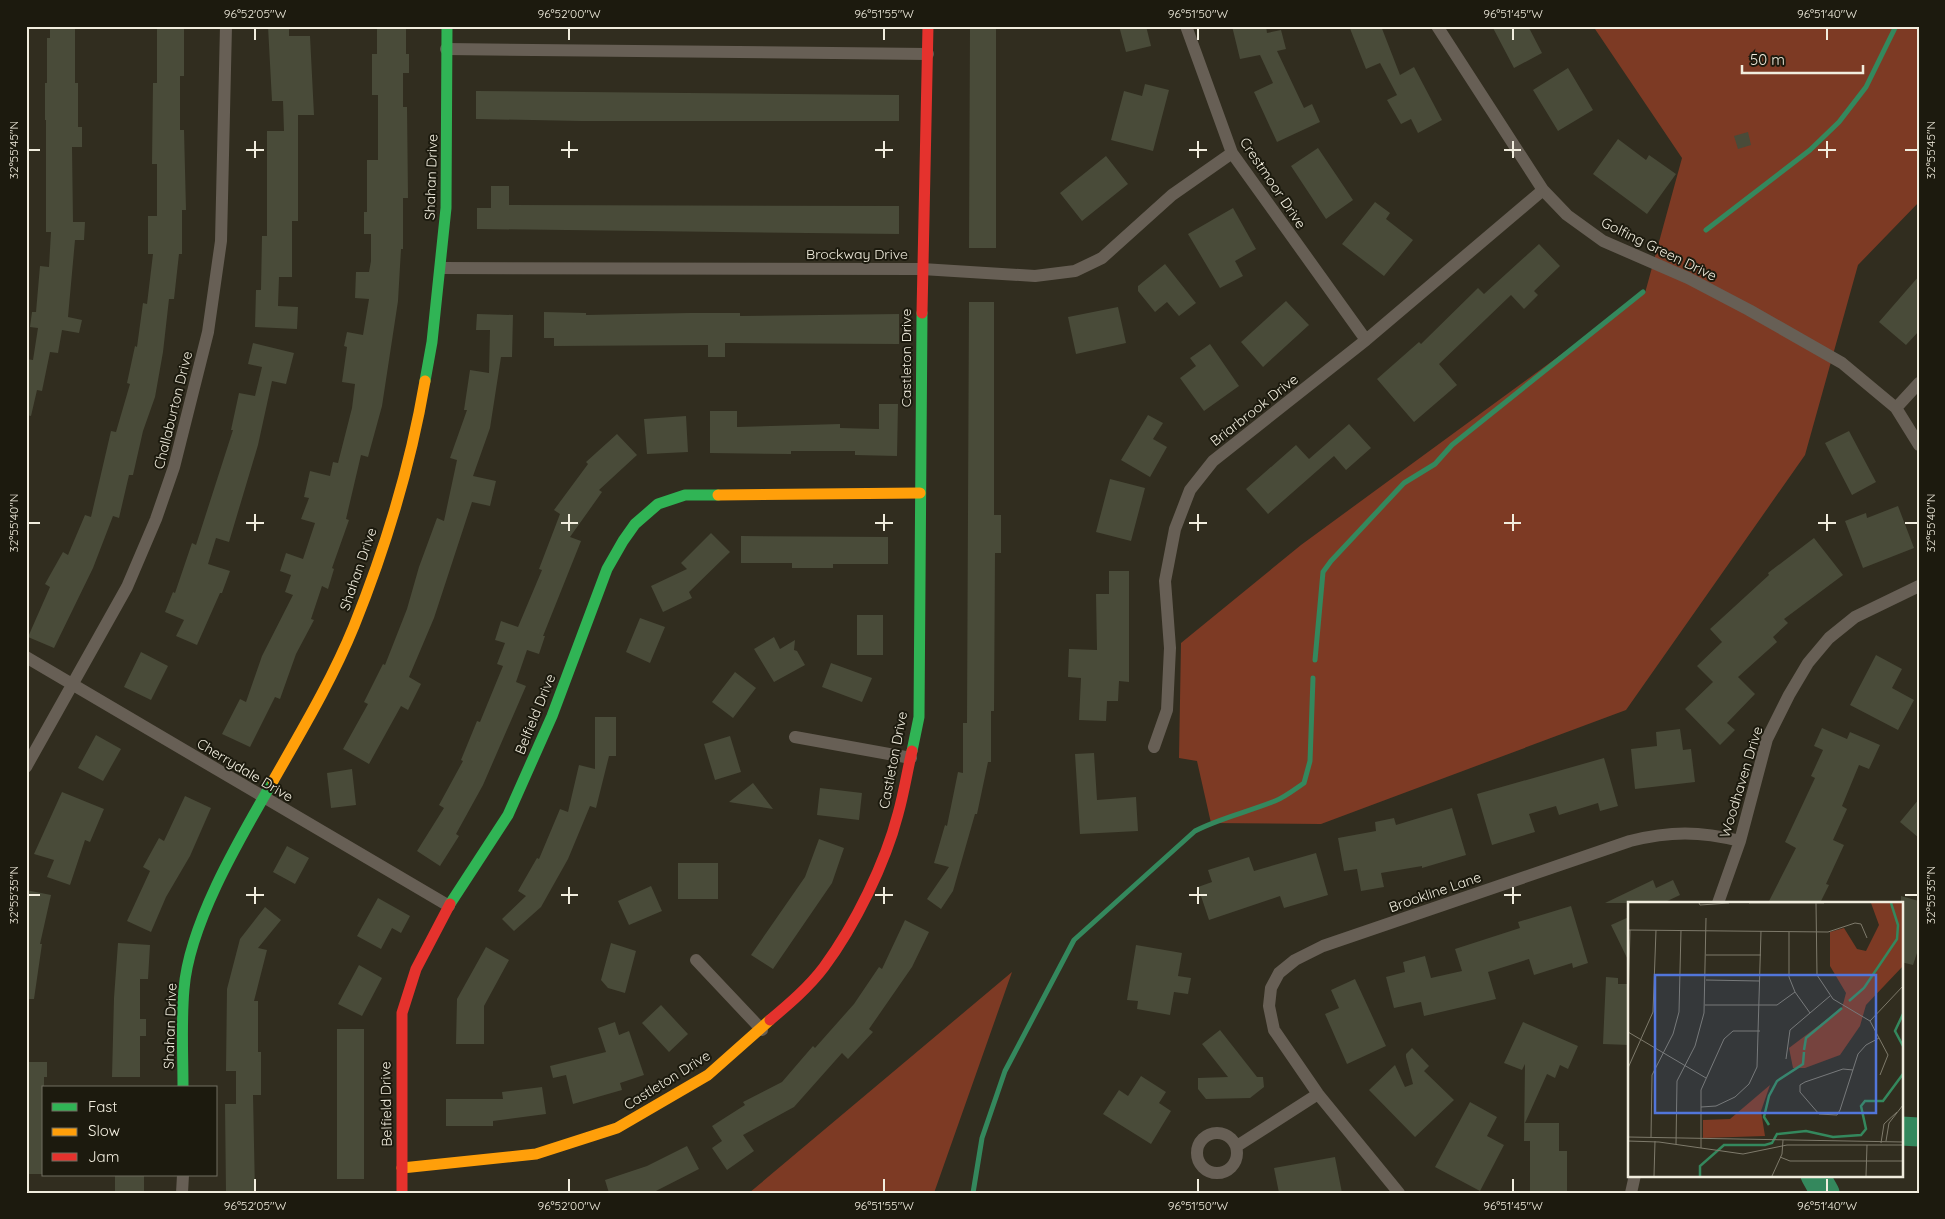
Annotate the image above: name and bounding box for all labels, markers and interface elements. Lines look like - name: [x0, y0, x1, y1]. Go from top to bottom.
- text: 96°52'05"W: [224, 6, 287, 21]
- text: 96°52'00"W: [537, 6, 601, 21]
- text: 96°51'55"W: [854, 6, 914, 21]
- text: 96°51'50"W: [1168, 6, 1229, 21]
- text: 96°51'45"W: [1483, 6, 1543, 21]
- text: 96°51'40"W: [1797, 6, 1857, 21]
- scale bar: [1742, 42, 1864, 74]
- text: 50 m: [1750, 50, 1785, 69]
- text: 32°55'45"N: [6, 121, 21, 179]
- text: 32°55'45"N: [1923, 121, 1938, 179]
- street label: Shahan Drive: [420, 133, 442, 220]
- street label: Crestmoor Drive: [1236, 134, 1310, 232]
- street label: Golfing Green Drive: [1598, 213, 1720, 285]
- street label: Brockway Drive: [806, 245, 908, 263]
- street label: Castleton Drive: [897, 309, 915, 407]
- street label: Challaburton Drive: [150, 349, 196, 471]
- street label: Briarbrook Drive: [1206, 370, 1302, 450]
- text: 32°55'40"N: [6, 493, 21, 553]
- text: 32°55'40"N: [1923, 493, 1938, 553]
- street label: Shahan Drive: [335, 525, 381, 613]
- street label: Belfield Drive: [511, 671, 559, 757]
- street label: Castleton Drive: [875, 710, 911, 810]
- street label: Woodhaven Drive: [1715, 724, 1767, 840]
- street label: Cherrydale Drive: [194, 734, 296, 806]
- text: 32°55'35"N: [6, 866, 21, 924]
- text: 32°55'35"N: [1923, 866, 1938, 924]
- street label: Brookline Lane: [1386, 868, 1484, 916]
- inset map: [1628, 902, 1902, 1176]
- street label: Shahan Drive: [159, 982, 181, 1069]
- street label: Castleton Drive: [620, 1046, 714, 1114]
- street label: Belfield Drive: [376, 1061, 396, 1147]
- legend: [42, 1086, 218, 1176]
- text: Fast: [88, 1097, 117, 1116]
- text: Slow: [88, 1121, 120, 1140]
- text: Jam: [88, 1147, 119, 1166]
- text: 96°52'05"W: [224, 1198, 287, 1213]
- text: 96°52'00"W: [537, 1198, 601, 1213]
- text: 96°51'55"W: [854, 1198, 914, 1213]
- text: 96°51'50"W: [1168, 1198, 1229, 1213]
- text: 96°51'45"W: [1483, 1198, 1543, 1213]
- text: 96°51'40"W: [1797, 1198, 1857, 1213]

